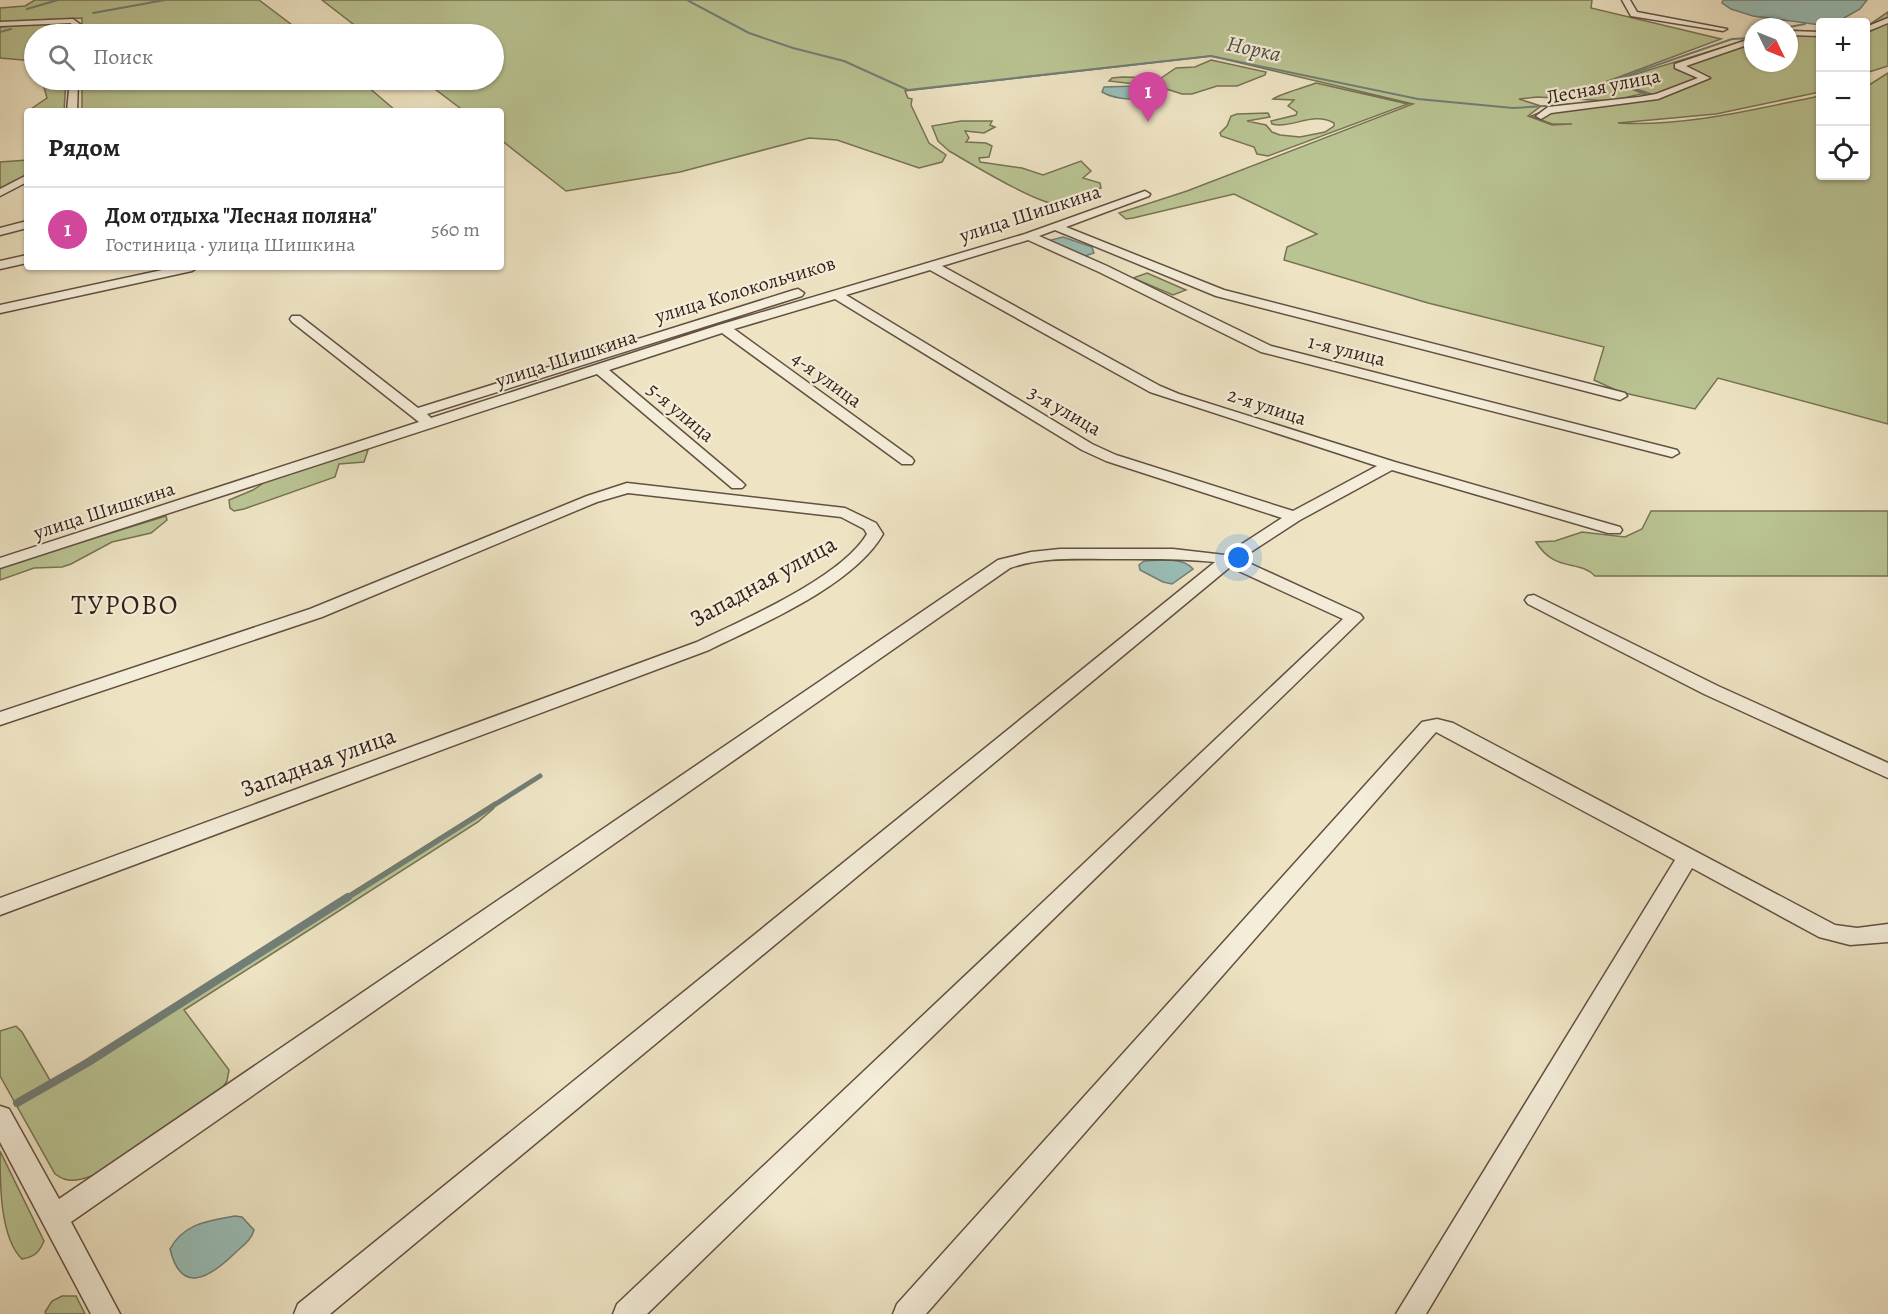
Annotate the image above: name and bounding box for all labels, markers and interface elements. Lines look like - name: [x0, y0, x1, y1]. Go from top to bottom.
- north arrow: [1744, 18, 1798, 72]
- map controls: [1816, 18, 1870, 180]
- button: +: [1816, 18, 1870, 72]
- search box: [24, 24, 504, 90]
- water label: Норка: [1224, 29, 1284, 69]
- icon: search: [45, 41, 78, 74]
- text: Поиск: [93, 42, 153, 72]
- street label: Лесная улица: [1544, 62, 1663, 111]
- pin: 1: [1128, 72, 1168, 122]
- button: −: [1816, 72, 1870, 126]
- button: locate: [1816, 126, 1870, 180]
- text: Рядом: [48, 130, 120, 165]
- street label: улица Шишкина: [955, 178, 1105, 249]
- text: Дом отдыха "Лесная поляна": [105, 201, 377, 231]
- text: 1: [64, 216, 71, 243]
- text: 560 m: [431, 216, 480, 243]
- text: Гостиница · улица Шишкина: [105, 231, 356, 258]
- street label: улица Колокольчиков: [651, 249, 839, 330]
- street label: улица Шишкина: [491, 323, 641, 394]
- street label: 1-я улица: [1305, 328, 1389, 373]
- street label: 4-я улица: [786, 345, 868, 415]
- street label: 5-я улица: [641, 376, 721, 449]
- street label: 3-я улица: [1023, 379, 1107, 443]
- street label: 2-я улица: [1224, 381, 1310, 432]
- street label: улица Шишкина: [29, 475, 179, 546]
- street label: Западная улица: [684, 528, 842, 634]
- your location: [1224, 543, 1253, 572]
- district label: ТУРОВО: [71, 587, 179, 623]
- street label: Западная улица: [236, 719, 400, 805]

